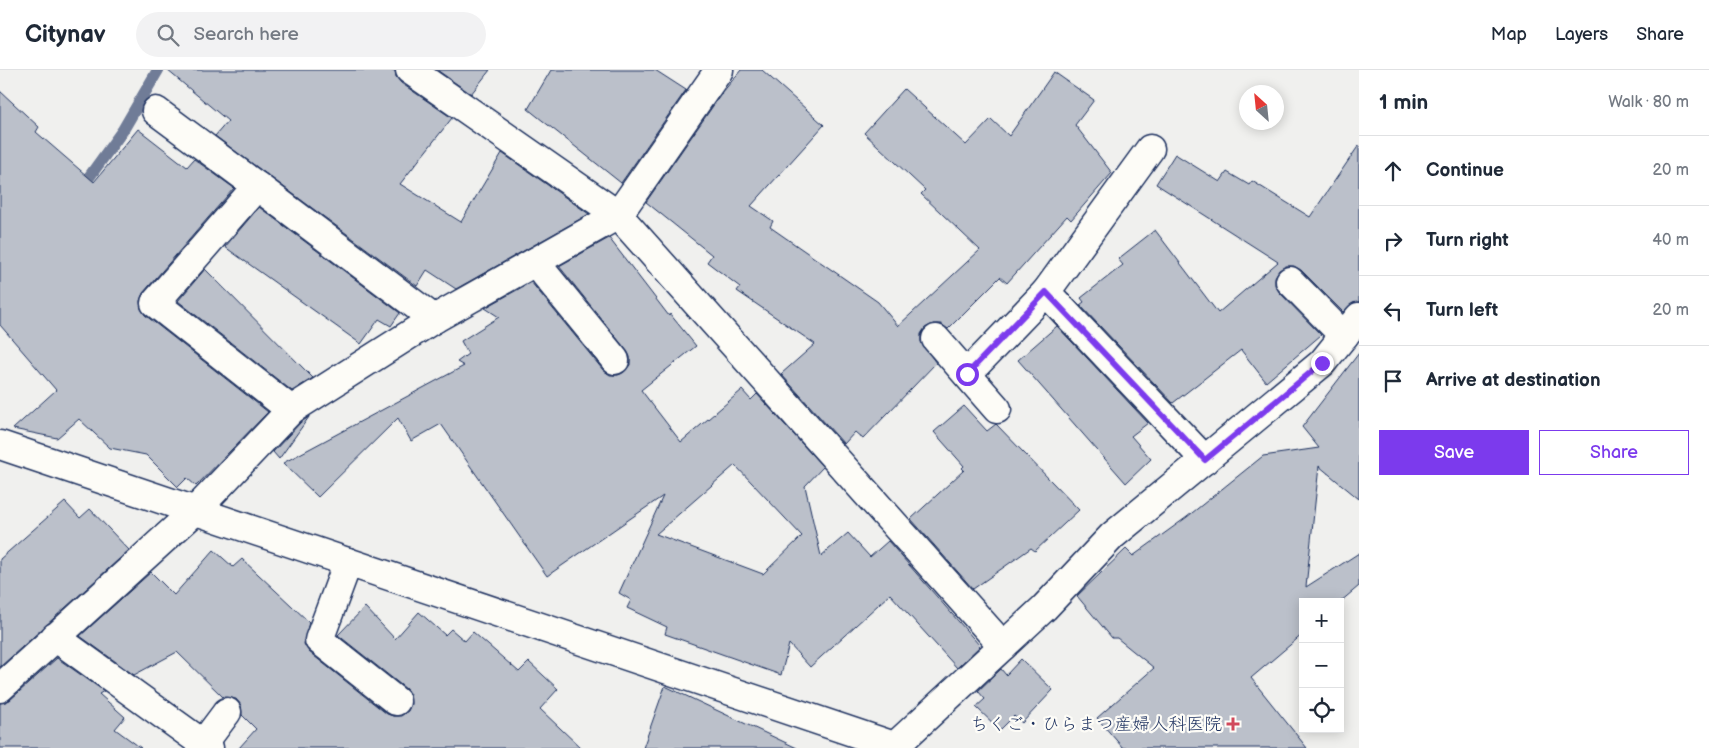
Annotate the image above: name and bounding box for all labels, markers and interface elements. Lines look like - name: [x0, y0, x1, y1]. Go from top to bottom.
- search box: [136, 12, 486, 57]
- text: Citynav: [25, 20, 106, 49]
- icon: search: [154, 21, 182, 49]
- text: Search here: [194, 23, 299, 46]
- text: Map: [1491, 24, 1527, 45]
- text: Layers: [1555, 24, 1608, 45]
- text: Share: [1636, 24, 1684, 45]
- north arrow: [1239, 85, 1284, 130]
- text: 1 min: [1379, 90, 1428, 115]
- text: Walk · 80 m: [1608, 93, 1689, 112]
- icon: ahead: [1379, 157, 1407, 185]
- text: Continue: [1426, 159, 1504, 182]
- text: 20 m: [1653, 161, 1689, 180]
- icon: right: [1379, 227, 1407, 255]
- text: Turn right: [1426, 229, 1509, 252]
- text: 40 m: [1652, 231, 1689, 250]
- icon: left: [1379, 297, 1407, 325]
- text: Turn left: [1426, 299, 1498, 322]
- text: 20 m: [1653, 301, 1689, 320]
- route end: [1311, 352, 1334, 375]
- route start: [956, 363, 979, 386]
- icon: arrive: [1379, 367, 1407, 395]
- text: Arrive at destination: [1426, 369, 1601, 392]
- button: Save: [1379, 430, 1529, 475]
- button: Share: [1539, 430, 1689, 475]
- map controls: [1299, 598, 1344, 733]
- button: +: [1299, 598, 1344, 643]
- button: −: [1299, 643, 1344, 688]
- button: locate: [1299, 688, 1344, 733]
- place label: ちくご・ひらまつ産婦人科医院: [970, 714, 1222, 735]
- marker: ちくご・ひらまつ産婦人科医院: [1226, 717, 1240, 731]

